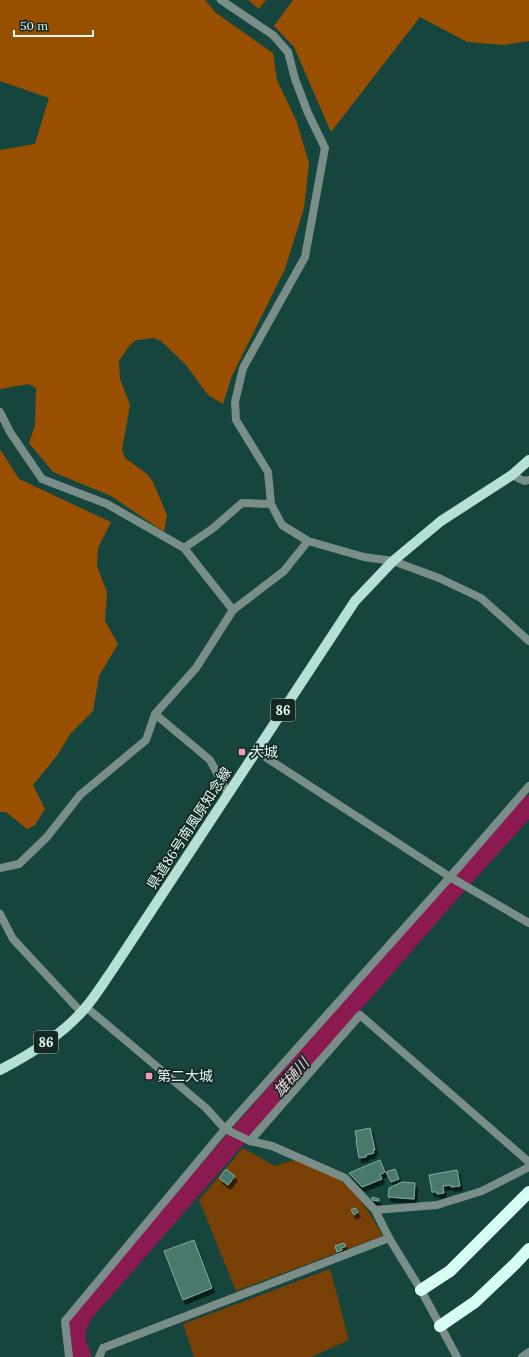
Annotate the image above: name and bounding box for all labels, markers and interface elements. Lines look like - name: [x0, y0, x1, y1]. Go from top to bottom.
- scale bar: [14, 12, 93, 38]
- text: 50 m: [20, 18, 48, 33]
- road number: 86: [271, 699, 295, 721]
- place label: 大城: [250, 743, 278, 761]
- marker: 大城: [237, 747, 247, 757]
- street label: 県道86号南風原知念線: [143, 764, 235, 892]
- road number: 86: [34, 1031, 58, 1053]
- water label: 雄樋川: [269, 1052, 314, 1100]
- place label: 第二大城: [157, 1067, 213, 1085]
- marker: 第二大城: [144, 1071, 154, 1081]

